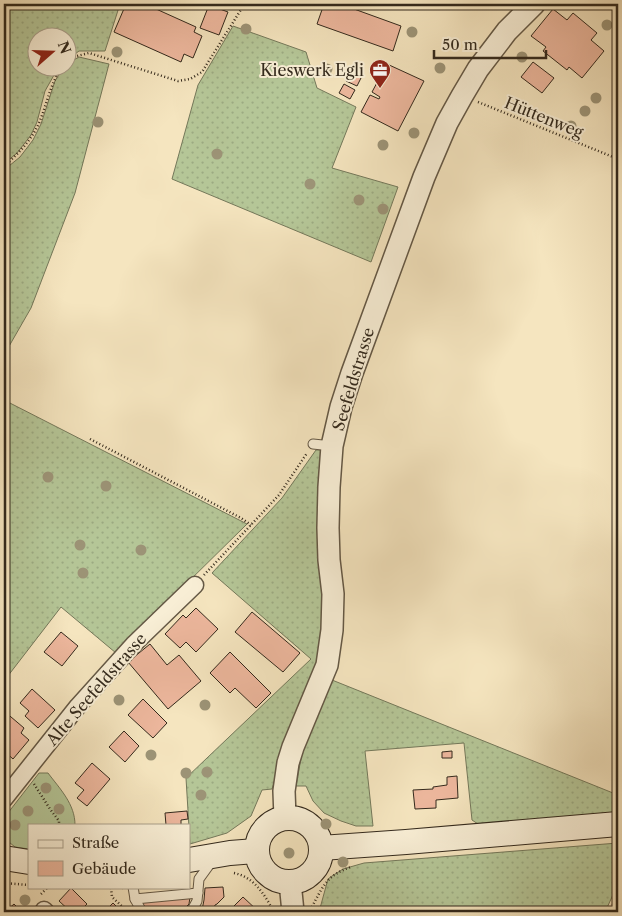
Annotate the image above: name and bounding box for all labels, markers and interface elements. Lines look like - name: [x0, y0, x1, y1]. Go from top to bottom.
- north arrow: [28, 28, 78, 78]
- scale bar: [434, 28, 547, 60]
- text: 50 m: [442, 35, 478, 54]
- text: N: [54, 39, 75, 56]
- office icon: Kieswerk Egli: [368, 58, 392, 89]
- place label: Kieswerk Egli: [260, 60, 364, 80]
- street label: Hüttenweg: [502, 92, 587, 142]
- street label: Seefeldstrasse: [328, 325, 378, 433]
- street label: Alte Seefeldstrasse: [41, 629, 150, 750]
- legend: [28, 824, 190, 888]
- text: Straße: [72, 833, 119, 852]
- text: Gebäude: [72, 859, 136, 878]

